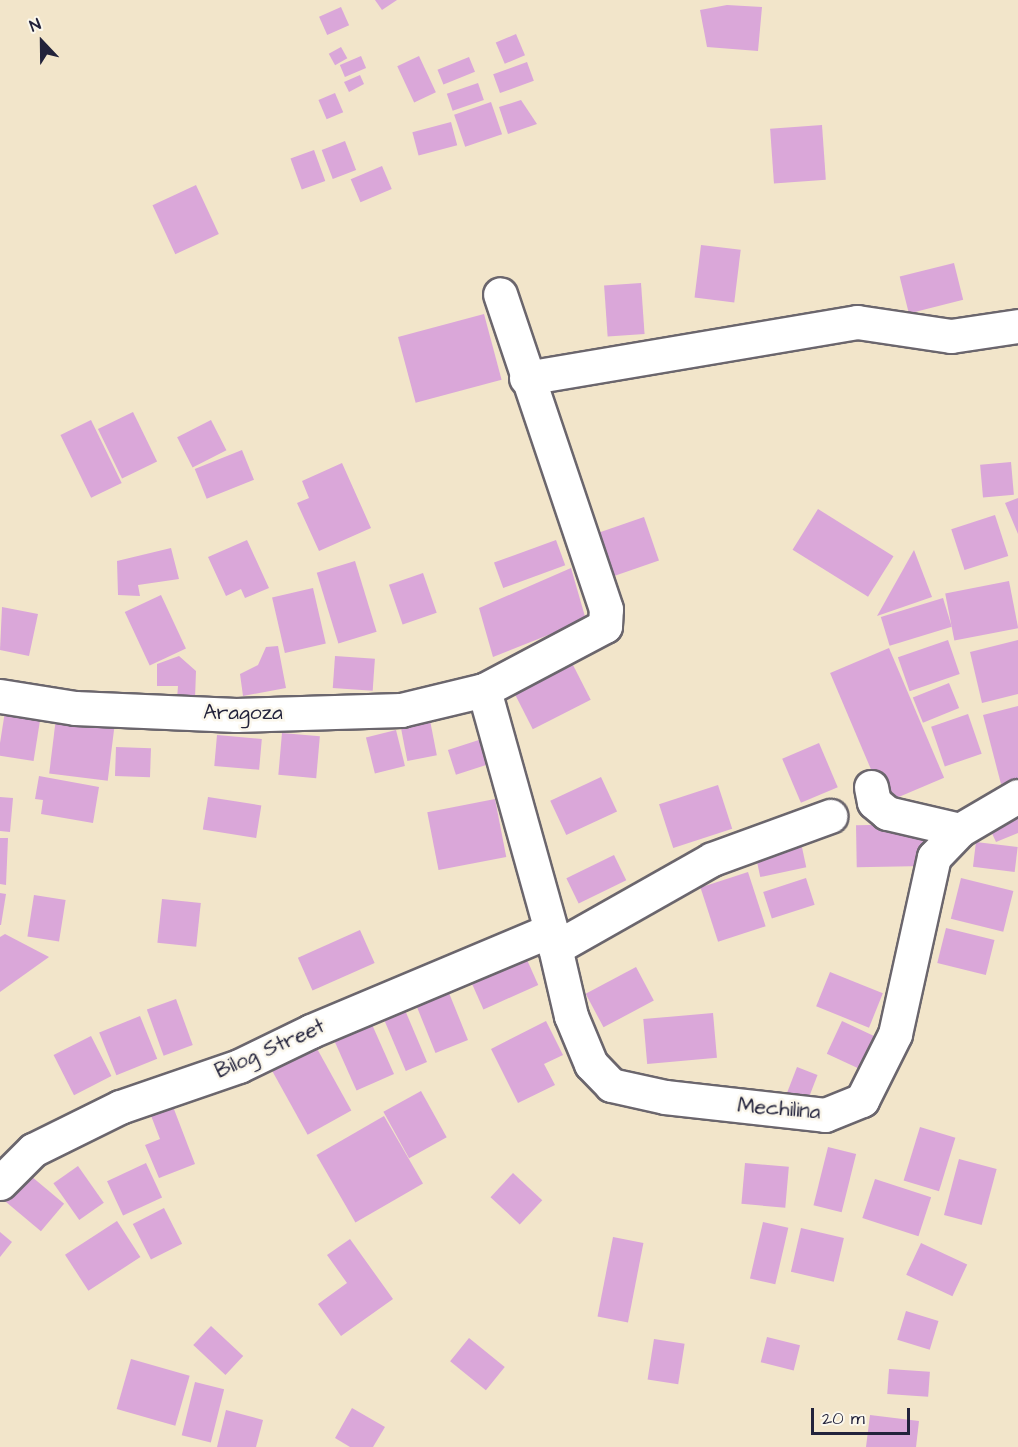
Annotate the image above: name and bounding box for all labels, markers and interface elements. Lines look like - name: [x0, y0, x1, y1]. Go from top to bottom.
- north arrow: [12, 12, 72, 72]
- text: N: [26, 13, 44, 37]
- street label: Aragoza: [203, 700, 283, 726]
- street label: Bilog Street: [211, 1014, 329, 1084]
- street label: Mechilina: [736, 1093, 822, 1125]
- scale bar: [814, 1396, 913, 1434]
- text: 20 m: [822, 1406, 865, 1431]

